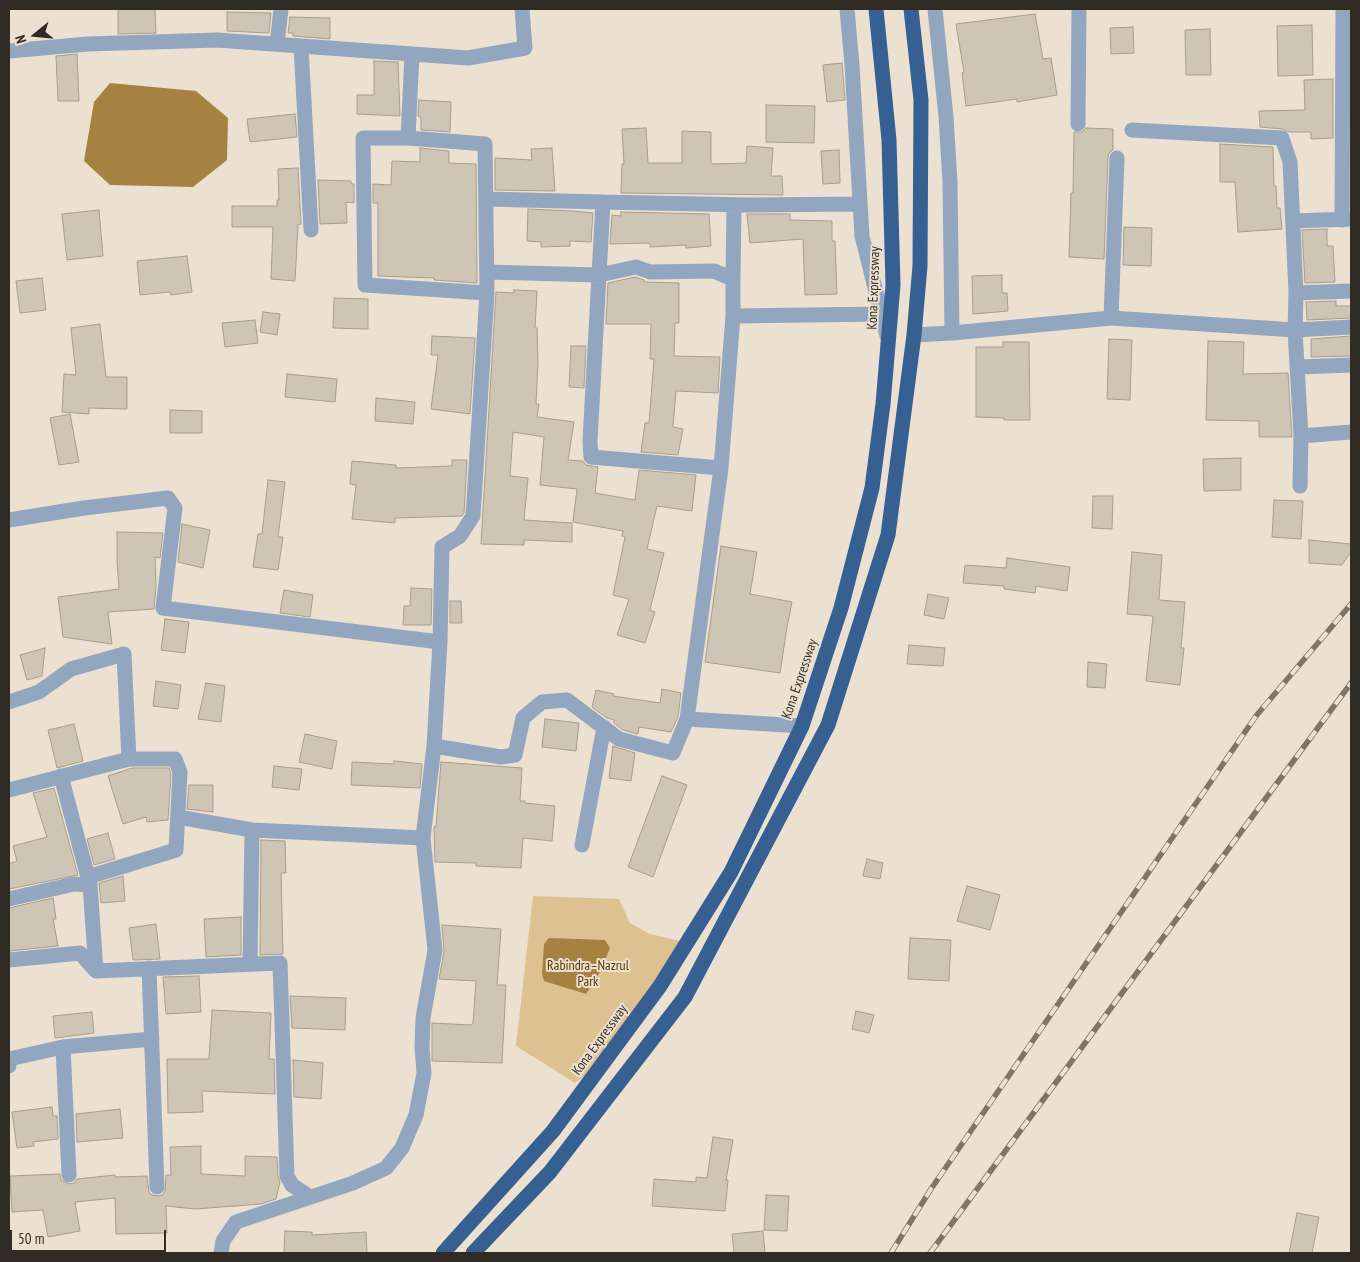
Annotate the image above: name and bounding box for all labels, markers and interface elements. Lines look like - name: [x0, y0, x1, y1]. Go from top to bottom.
- north arrow: [10, 10, 60, 60]
- text: N: [11, 33, 30, 46]
- street label: Kona Expressway: [864, 246, 884, 330]
- street label: Kona Expressway: [779, 637, 821, 721]
- park label: Rabindra–Nazrul Park: [547, 958, 629, 990]
- street label: Kona Expressway: [569, 1001, 631, 1079]
- scale bar: [12, 1220, 169, 1252]
- text: 50 m: [18, 1229, 44, 1248]

